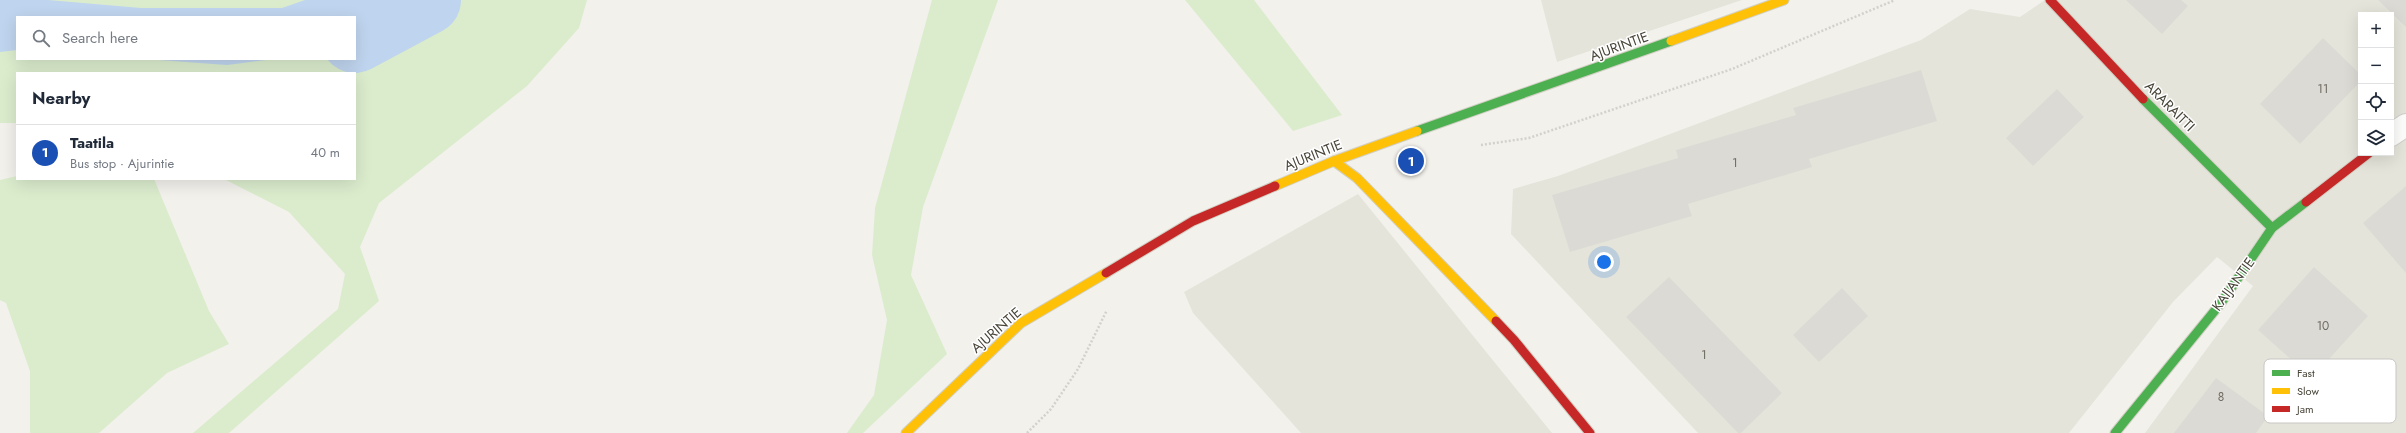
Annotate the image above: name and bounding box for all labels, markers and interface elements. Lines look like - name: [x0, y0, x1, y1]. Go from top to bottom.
- map controls: [2358, 12, 2394, 156]
- button: +: [2358, 12, 2394, 48]
- search box: [16, 16, 356, 60]
- street label: AJURINTIE: [1587, 26, 1651, 66]
- icon: search: [30, 27, 52, 49]
- text: Search here: [62, 27, 138, 49]
- button: −: [2358, 48, 2394, 84]
- street label: ARARAITTI: [2140, 76, 2200, 136]
- house number: 11: [2318, 80, 2328, 98]
- button: locate: [2358, 84, 2394, 120]
- text: Nearby: [32, 86, 90, 110]
- button: layers: [2358, 120, 2394, 156]
- text: Taatila: [70, 132, 114, 154]
- street label: AJURINTIE: [1281, 134, 1345, 176]
- text: 1: [42, 143, 48, 162]
- text: 40 m: [311, 143, 340, 162]
- pin: 1: [1398, 146, 1424, 176]
- text: Bus stop · Ajurintie: [70, 154, 174, 173]
- house number: 1: [1732, 154, 1738, 172]
- your location: [1594, 252, 1614, 272]
- street label: KAIJANTIE: [2207, 253, 2259, 315]
- street label: AJURINTIE: [966, 302, 1026, 358]
- house number: 10: [2317, 317, 2329, 335]
- house number: 1: [1701, 346, 1707, 364]
- legend: [2264, 359, 2396, 423]
- text: Fast: [2297, 365, 2315, 381]
- text: Slow: [2297, 383, 2319, 399]
- house number: 8: [2218, 388, 2224, 406]
- text: Jam: [2295, 401, 2314, 417]

